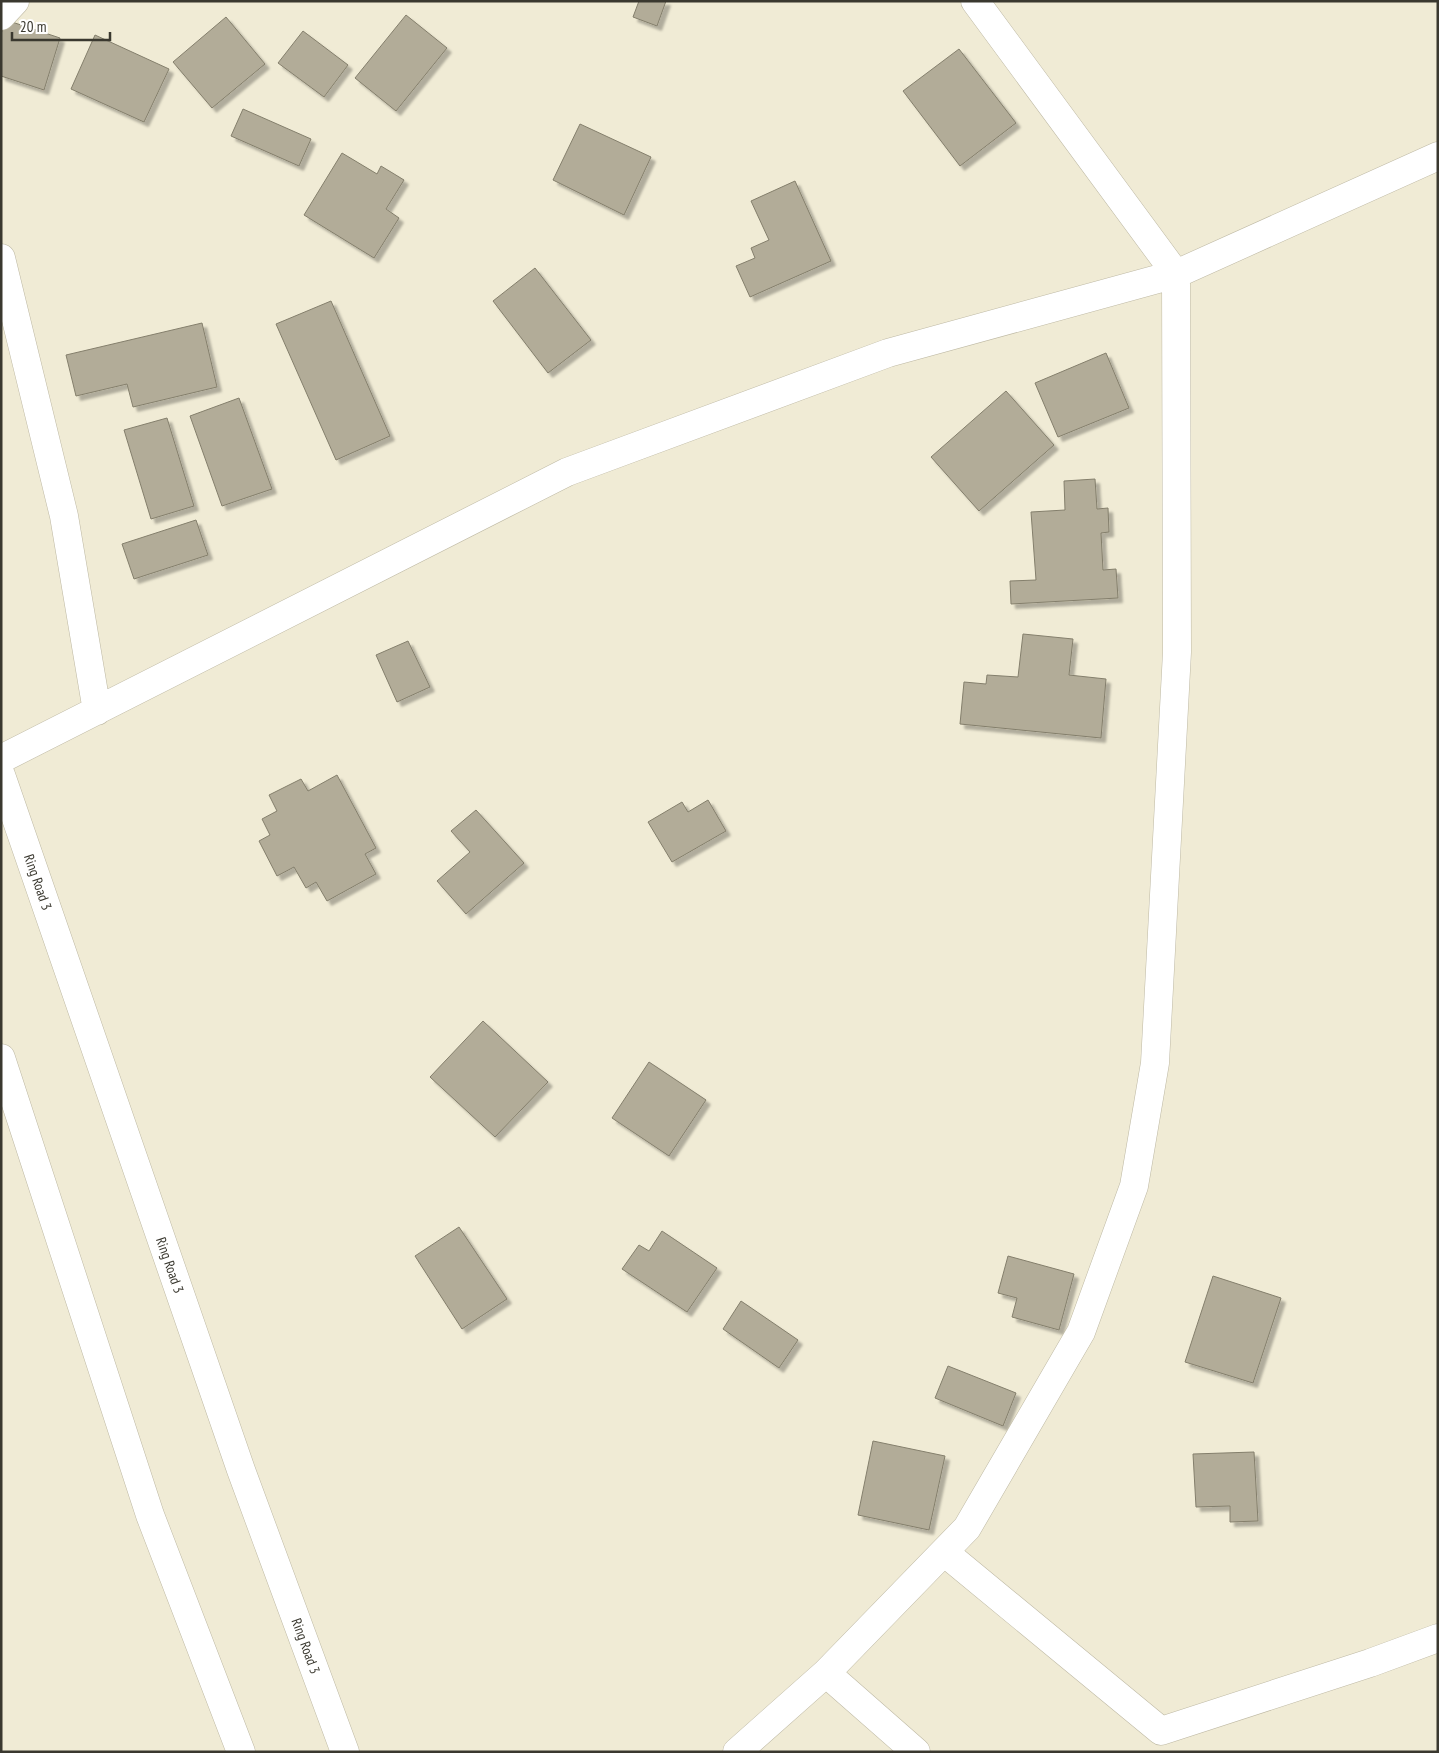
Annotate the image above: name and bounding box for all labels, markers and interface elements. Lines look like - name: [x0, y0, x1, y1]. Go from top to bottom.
- scale bar: [12, 10, 110, 42]
- text: 20 m: [20, 17, 46, 36]
- street label: Ring Road 3: [20, 852, 56, 912]
- street label: Ring Road 3: [152, 1235, 188, 1295]
- street label: Ring Road 3: [288, 1616, 324, 1676]

